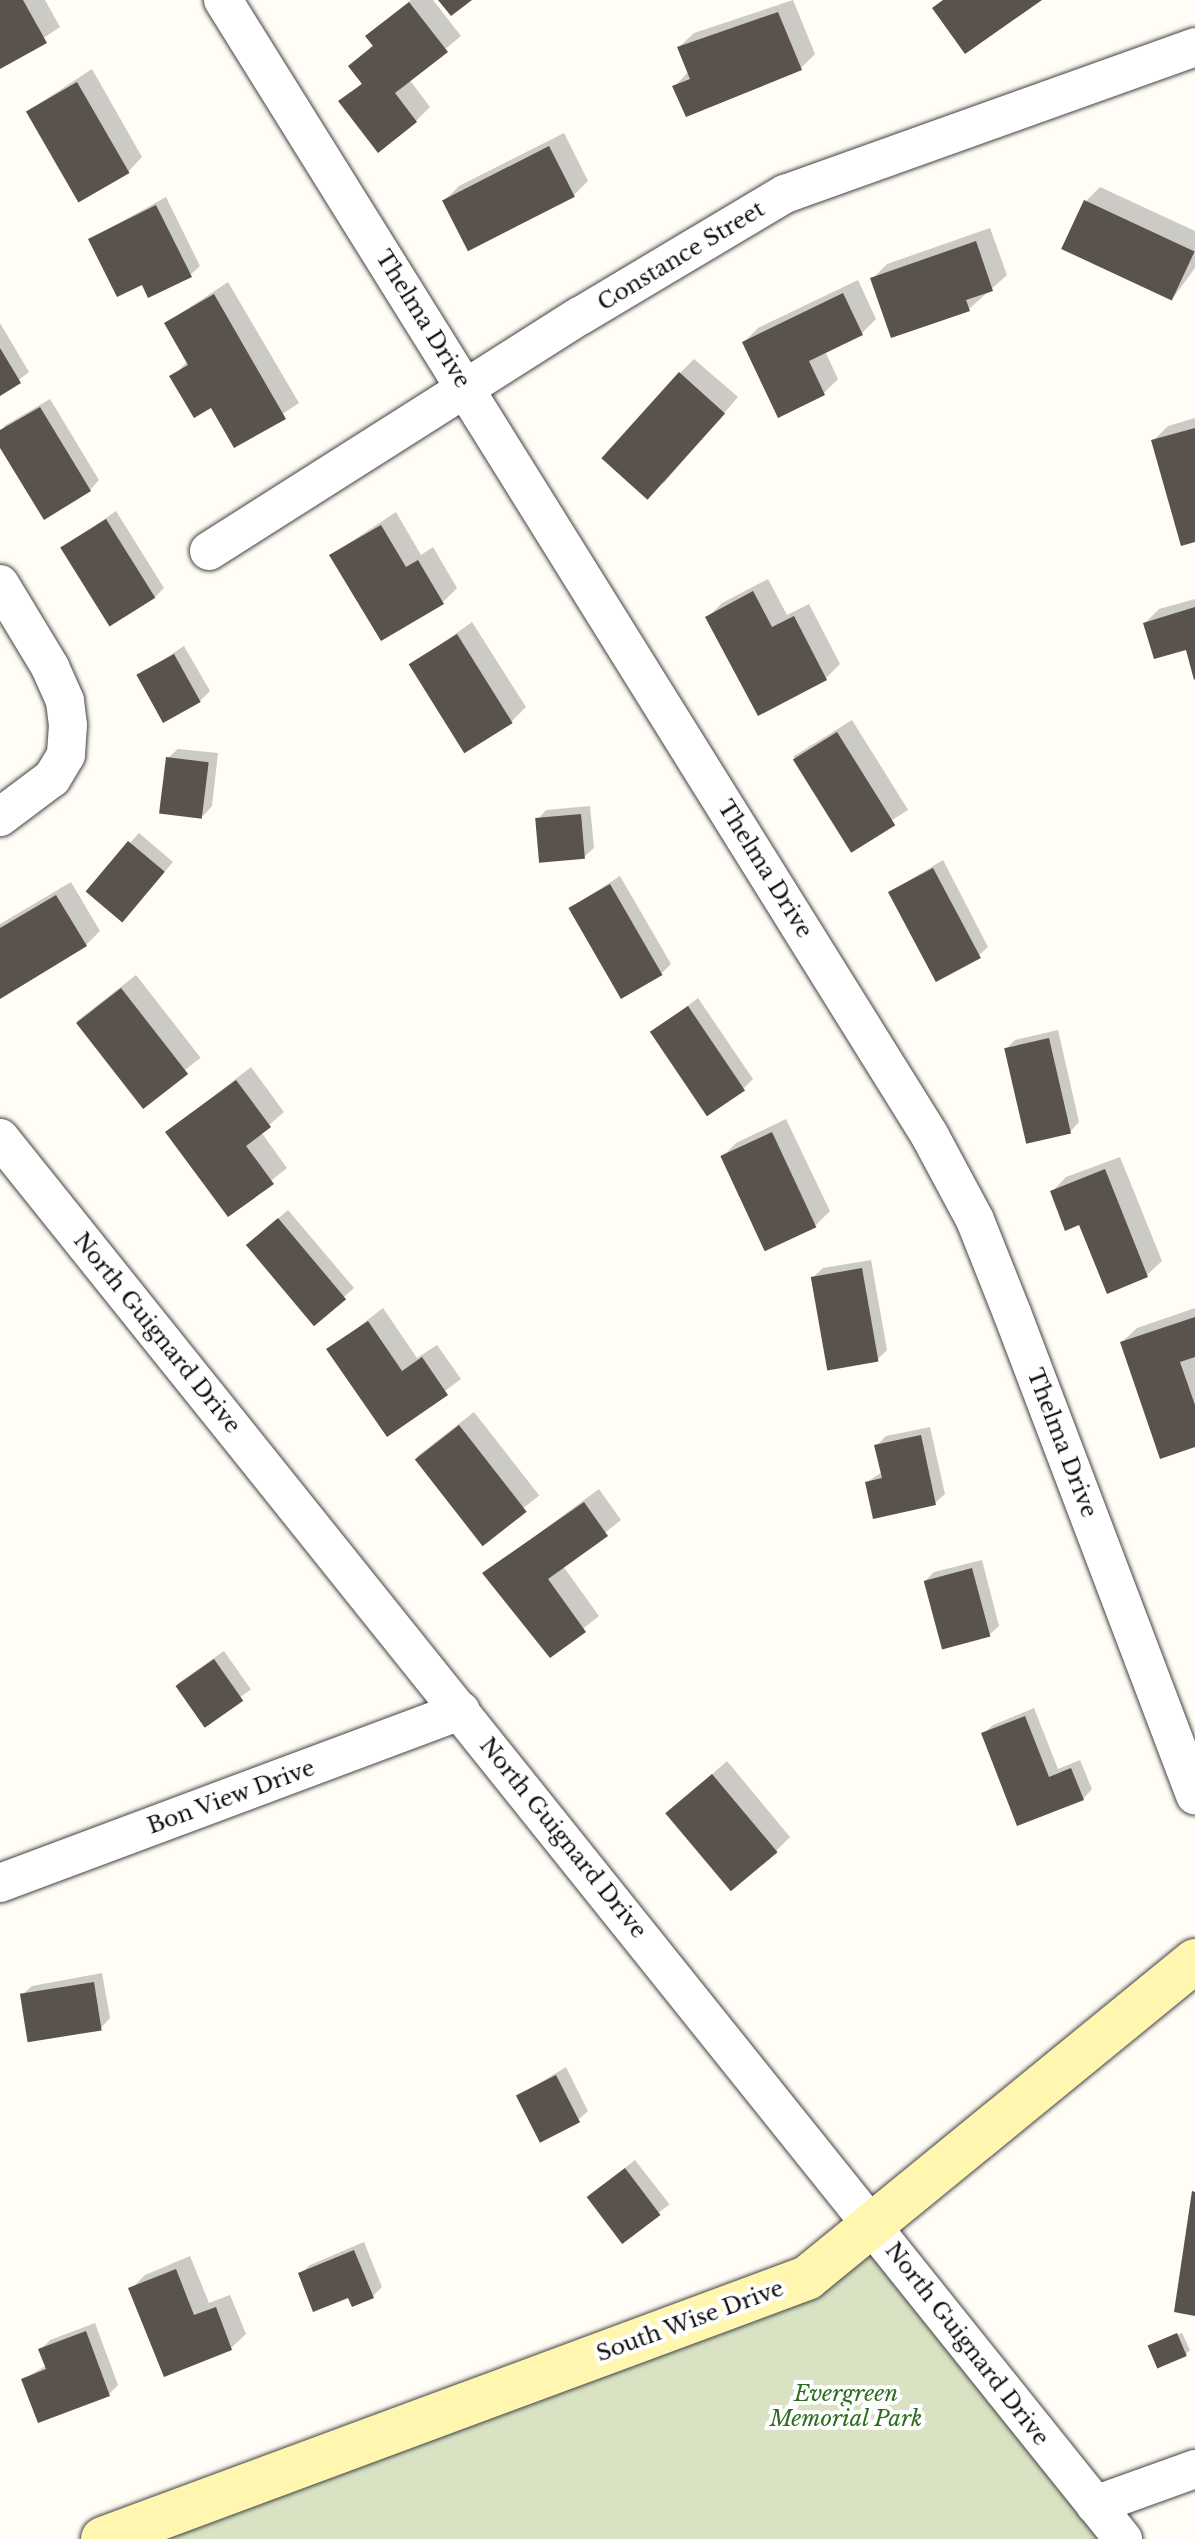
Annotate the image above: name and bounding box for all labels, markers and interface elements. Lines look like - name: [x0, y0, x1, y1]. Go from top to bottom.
- street label: Constance Street: [593, 196, 769, 316]
- street label: Thelma Drive: [370, 245, 476, 393]
- street label: Thelma Drive: [712, 795, 818, 943]
- street label: North Guignard Drive: [68, 1228, 246, 1438]
- street label: Thelma Drive: [1021, 1365, 1103, 1521]
- street label: North Guignard Drive: [474, 1733, 652, 1943]
- street label: Bon View Drive: [143, 1754, 319, 1840]
- street label: North Guignard Drive: [880, 2237, 1054, 2451]
- street label: South Wise Drive: [592, 2275, 788, 2367]
- park label: Evergreen Memorial Park: [769, 2380, 923, 2432]

